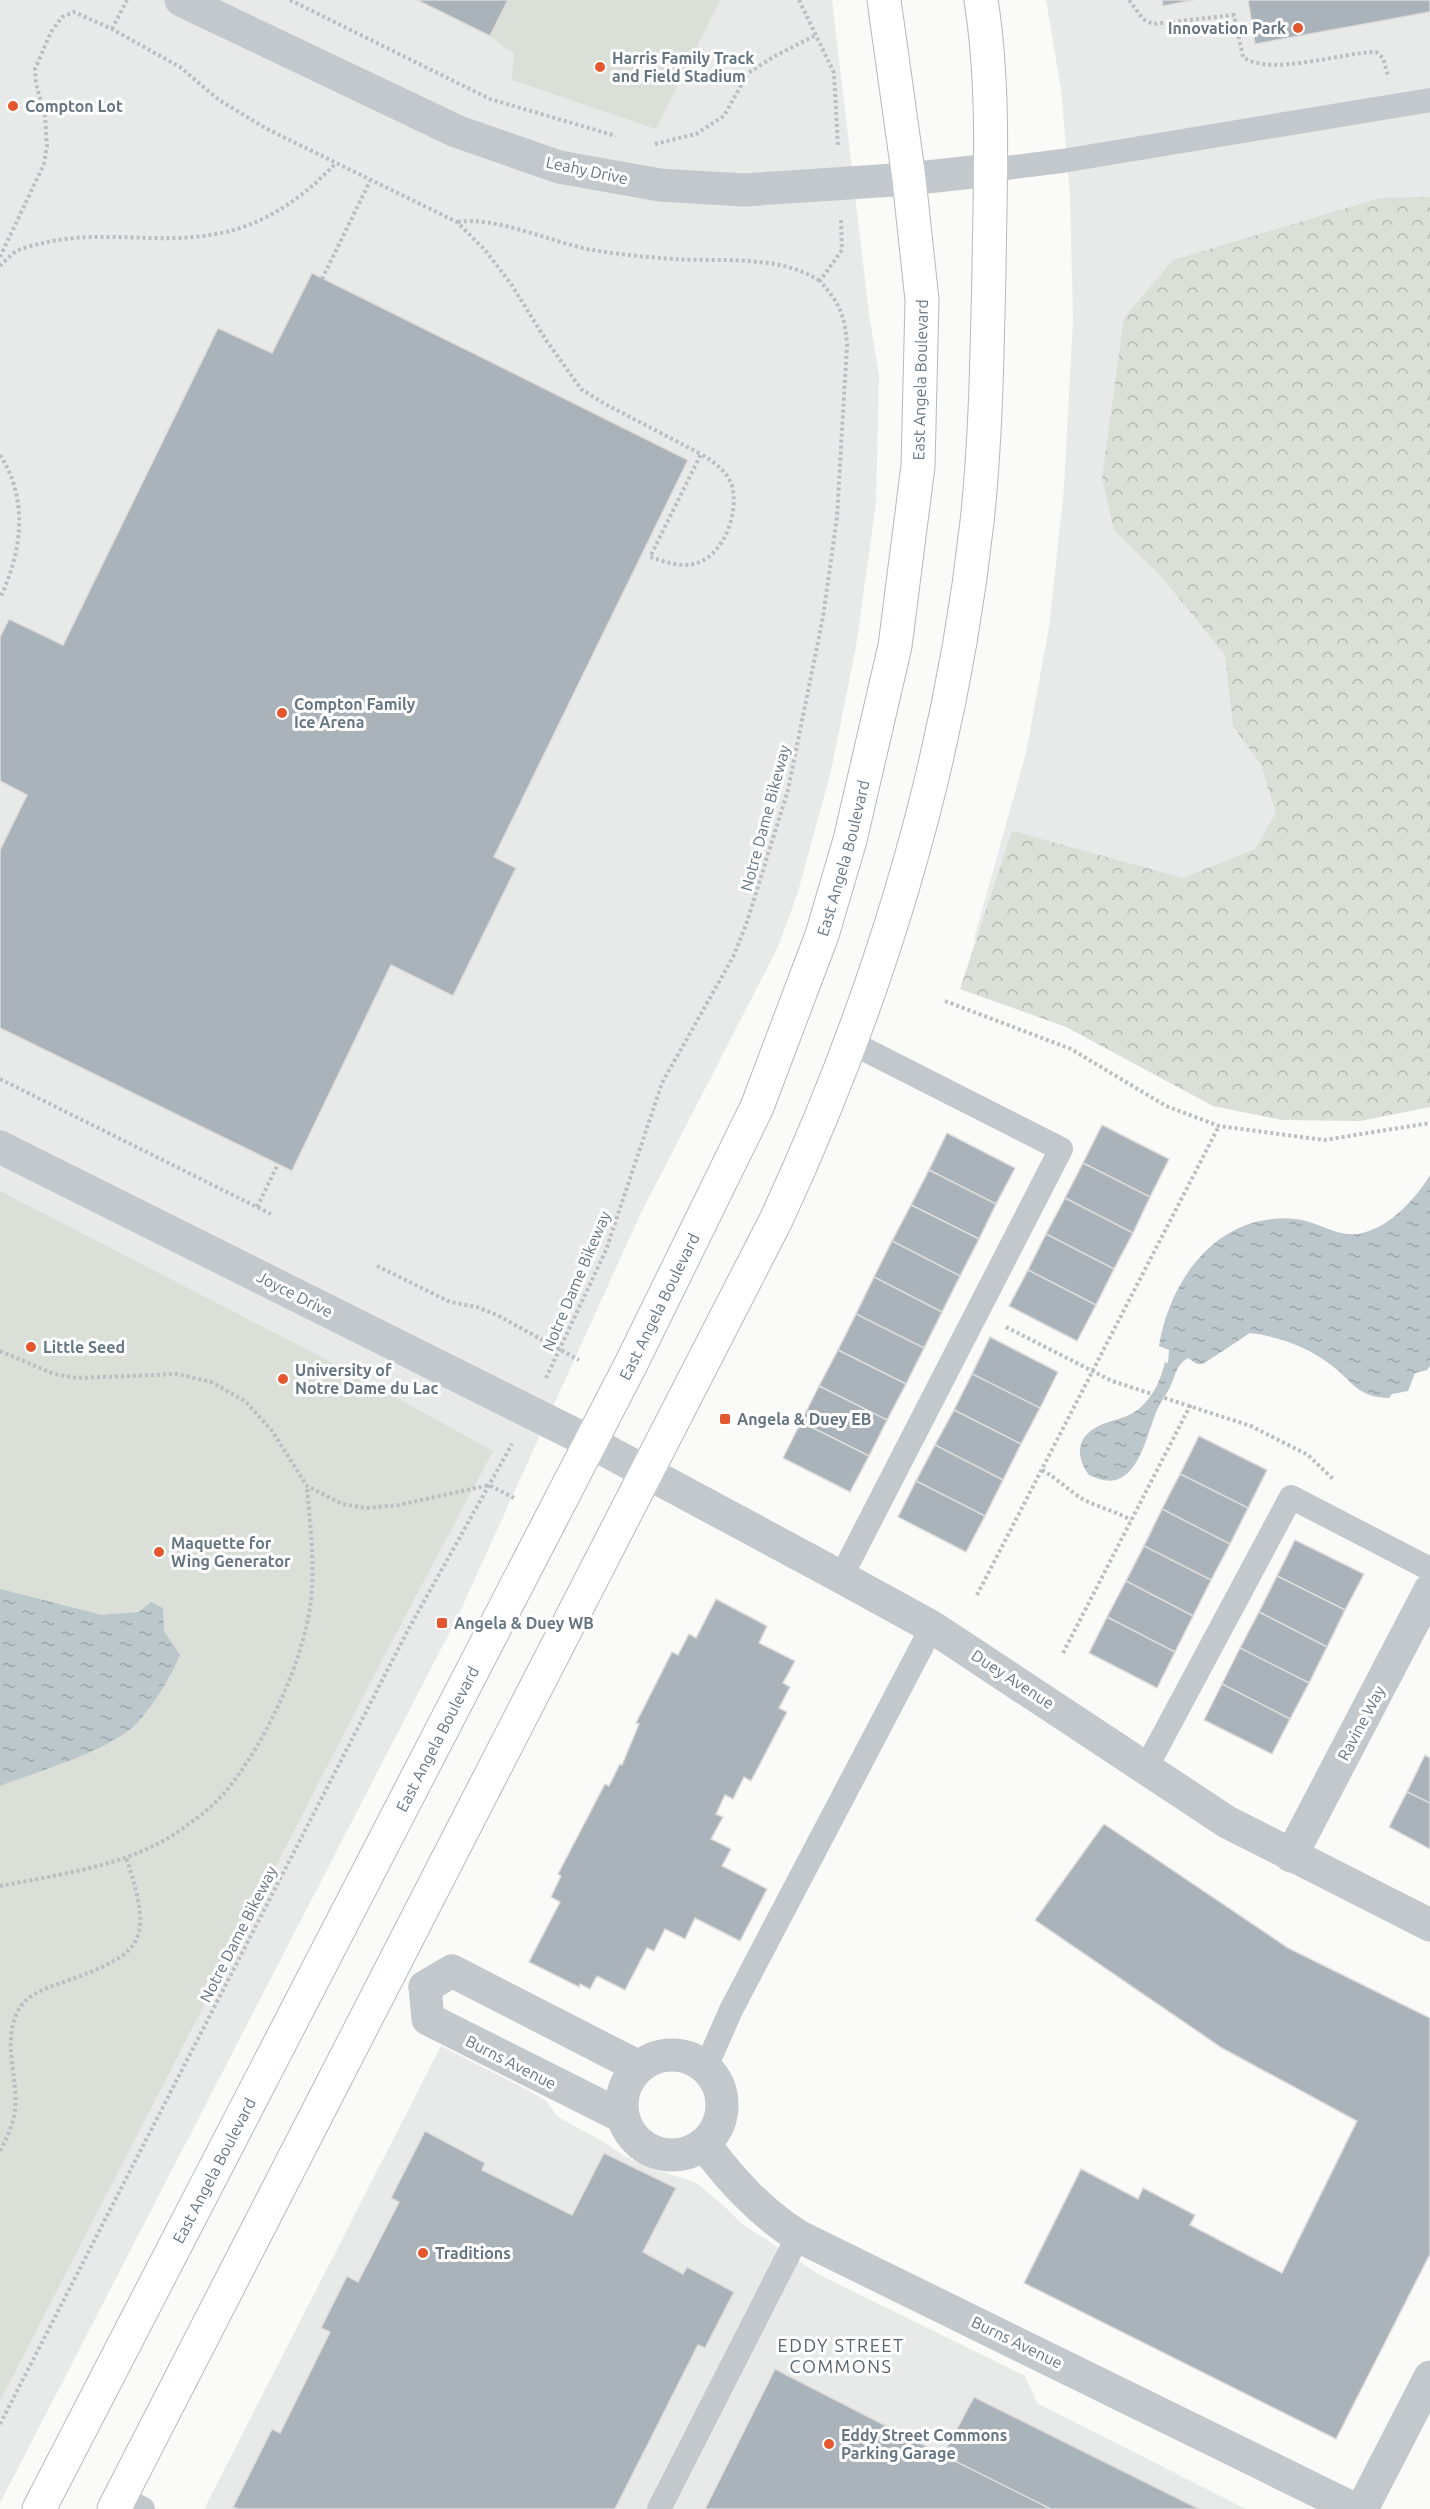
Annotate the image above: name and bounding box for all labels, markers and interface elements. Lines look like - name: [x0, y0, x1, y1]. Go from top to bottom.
- place label: Innovation Park: [1168, 19, 1286, 37]
- marker: Innovation Park: [1291, 21, 1305, 35]
- place label: Harris Family Track and Field Stadium: [612, 49, 754, 85]
- marker: Harris Family Track and Field Stadium: [593, 60, 607, 74]
- place label: Compton Lot: [25, 97, 123, 115]
- marker: Compton Lot: [6, 99, 20, 113]
- street label: Leahy Drive: [544, 153, 630, 187]
- street label: East Angela Boulevard: [909, 299, 931, 460]
- place label: Compton Family Ice Arena: [294, 695, 416, 731]
- marker: Compton Family Ice Arena: [275, 706, 289, 720]
- street label: Notre Dame Bikeway: [737, 743, 793, 893]
- street label: East Angela Boulevard: [813, 778, 873, 938]
- street label: Notre Dame Bikeway: [538, 1208, 614, 1354]
- street label: East Angela Boulevard: [615, 1230, 703, 1383]
- street label: Joyce Drive: [254, 1267, 336, 1321]
- place label: Little Seed: [43, 1338, 125, 1356]
- marker: Little Seed: [24, 1340, 38, 1354]
- place label: University of Notre Dame du Lac: [295, 1361, 438, 1397]
- marker: University of Notre Dame du Lac: [276, 1372, 290, 1386]
- place label: Angela & Duey EB: [737, 1410, 871, 1428]
- marker: Angela & Duey EB: [718, 1412, 732, 1426]
- place label: Maquette for Wing Generator: [171, 1534, 291, 1570]
- marker: Maquette for Wing Generator: [152, 1545, 166, 1559]
- place label: Angela & Duey WB: [454, 1614, 594, 1632]
- marker: Angela & Duey WB: [435, 1616, 449, 1630]
- street label: Duey Avenue: [968, 1646, 1058, 1712]
- street label: East Angela Boulevard: [392, 1663, 482, 1815]
- street label: Ravine Way: [1334, 1682, 1388, 1763]
- street label: Notre Dame Bikeway: [196, 1863, 280, 2005]
- street label: Burns Avenue: [463, 2032, 559, 2092]
- street label: East Angela Boulevard: [169, 2095, 259, 2246]
- place label: Traditions: [435, 2244, 511, 2262]
- marker: Traditions: [416, 2246, 430, 2260]
- street label: Burns Avenue: [969, 2312, 1065, 2372]
- district label: EDDY STREET COMMONS: [778, 2335, 904, 2376]
- place label: Eddy Street Commons Parking Garage: [841, 2426, 1007, 2462]
- marker: Eddy Street Commons Parking Garage: [822, 2437, 836, 2451]

